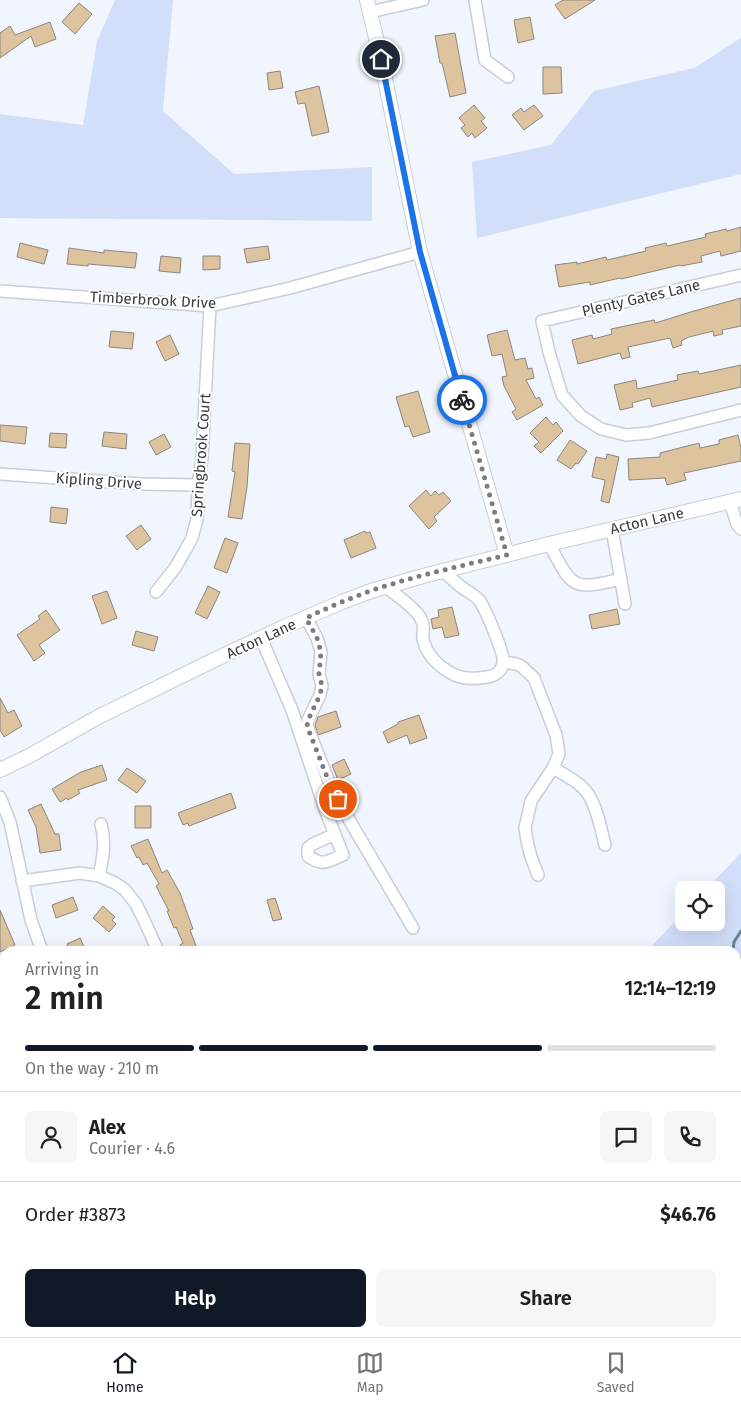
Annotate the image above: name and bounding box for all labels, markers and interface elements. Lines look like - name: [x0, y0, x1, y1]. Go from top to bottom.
- pin: [360, 38, 402, 80]
- icon: home: [367, 45, 395, 73]
- street label: Plenty Gates Lane: [580, 276, 702, 320]
- street label: Timberbrook Drive: [89, 288, 217, 312]
- courier: [437, 375, 487, 425]
- icon: bike: [448, 386, 476, 414]
- street label: Springbrook Court: [188, 392, 214, 517]
- street label: Kipling Drive: [55, 469, 143, 493]
- street label: Acton Lane: [608, 504, 686, 538]
- street label: Acton Lane: [223, 615, 299, 663]
- pin: [317, 778, 359, 820]
- icon: bag: [324, 785, 352, 813]
- map controls: [675, 881, 725, 931]
- button: locate: [675, 881, 725, 931]
- text: Arriving in: [25, 960, 99, 979]
- text: 12:14–12:19: [624, 977, 716, 1000]
- text: 2 min: [25, 979, 104, 1017]
- text: On the way · 210 m: [25, 1059, 159, 1078]
- button: person: [25, 1111, 77, 1163]
- button: chat: [600, 1111, 652, 1163]
- button: phone: [664, 1111, 716, 1163]
- text: Alex: [89, 1116, 126, 1139]
- text: Courier · 4.6: [89, 1139, 175, 1158]
- text: Order #3873: [25, 1203, 126, 1226]
- text: $46.76: [660, 1203, 716, 1226]
- button: Help: [25, 1269, 366, 1327]
- button: Share: [376, 1269, 716, 1327]
- tab: Home: [106, 1349, 144, 1396]
- tab: Map: [356, 1349, 384, 1396]
- tab: Saved: [597, 1349, 635, 1396]

